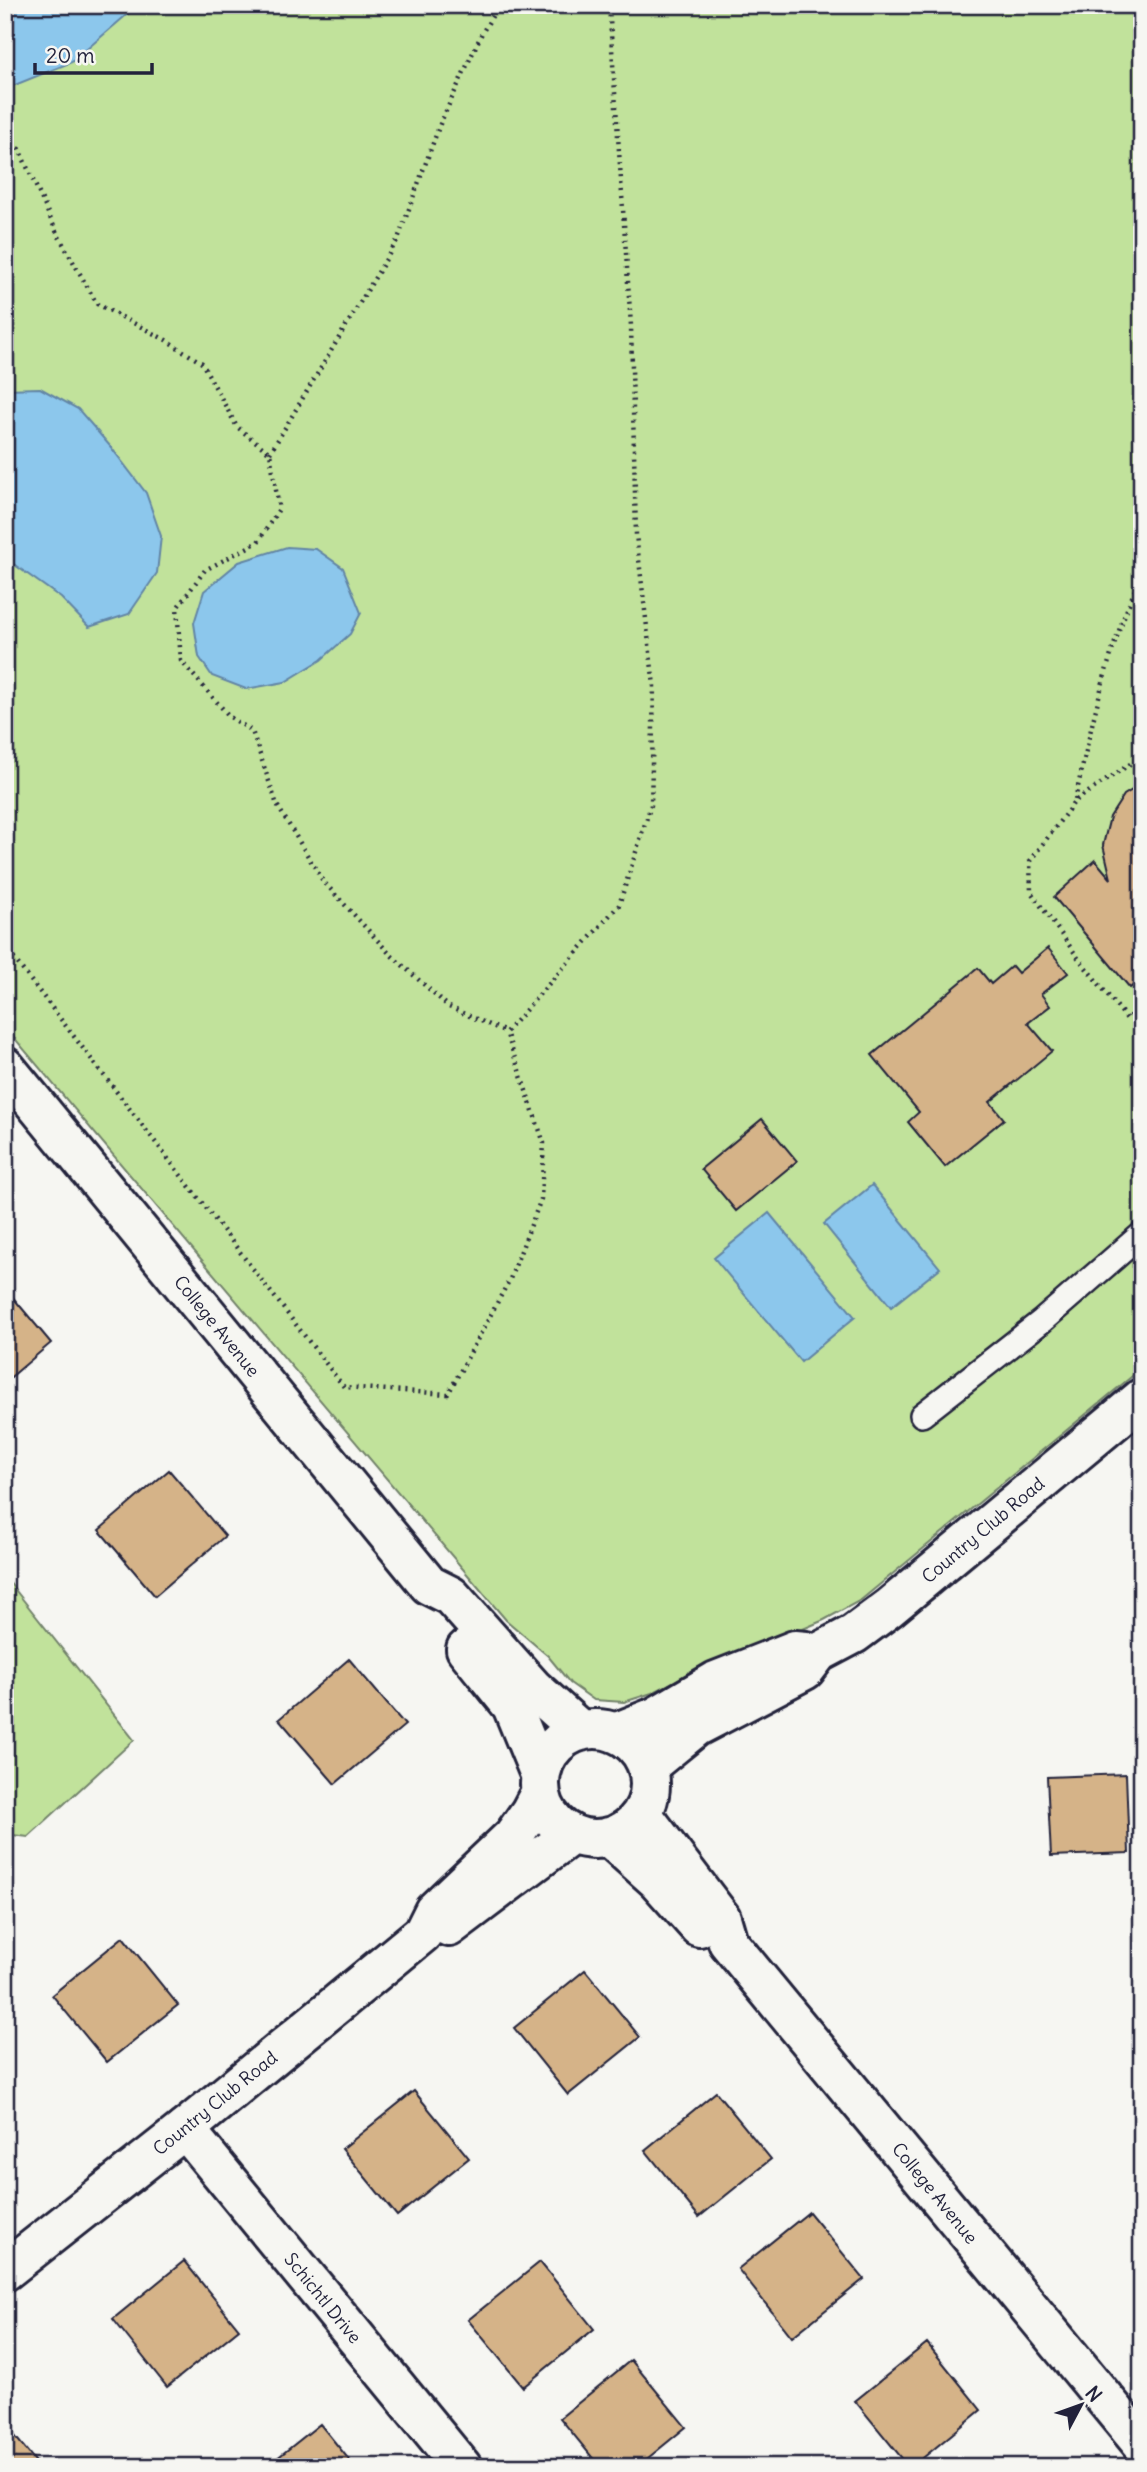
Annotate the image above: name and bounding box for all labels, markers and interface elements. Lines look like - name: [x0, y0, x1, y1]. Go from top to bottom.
- scale bar: [35, 32, 152, 76]
- text: 20 m: [46, 42, 95, 69]
- street label: College Avenue: [169, 1271, 265, 1381]
- street label: Country Club Road: [917, 1472, 1049, 1588]
- street label: Country Club Road: [148, 2046, 282, 2160]
- street label: College Avenue: [887, 2138, 983, 2248]
- street label: Schichtl Drive: [279, 2248, 367, 2348]
- north arrow: [1046, 2370, 1116, 2440]
- text: N: [1080, 2381, 1107, 2407]

